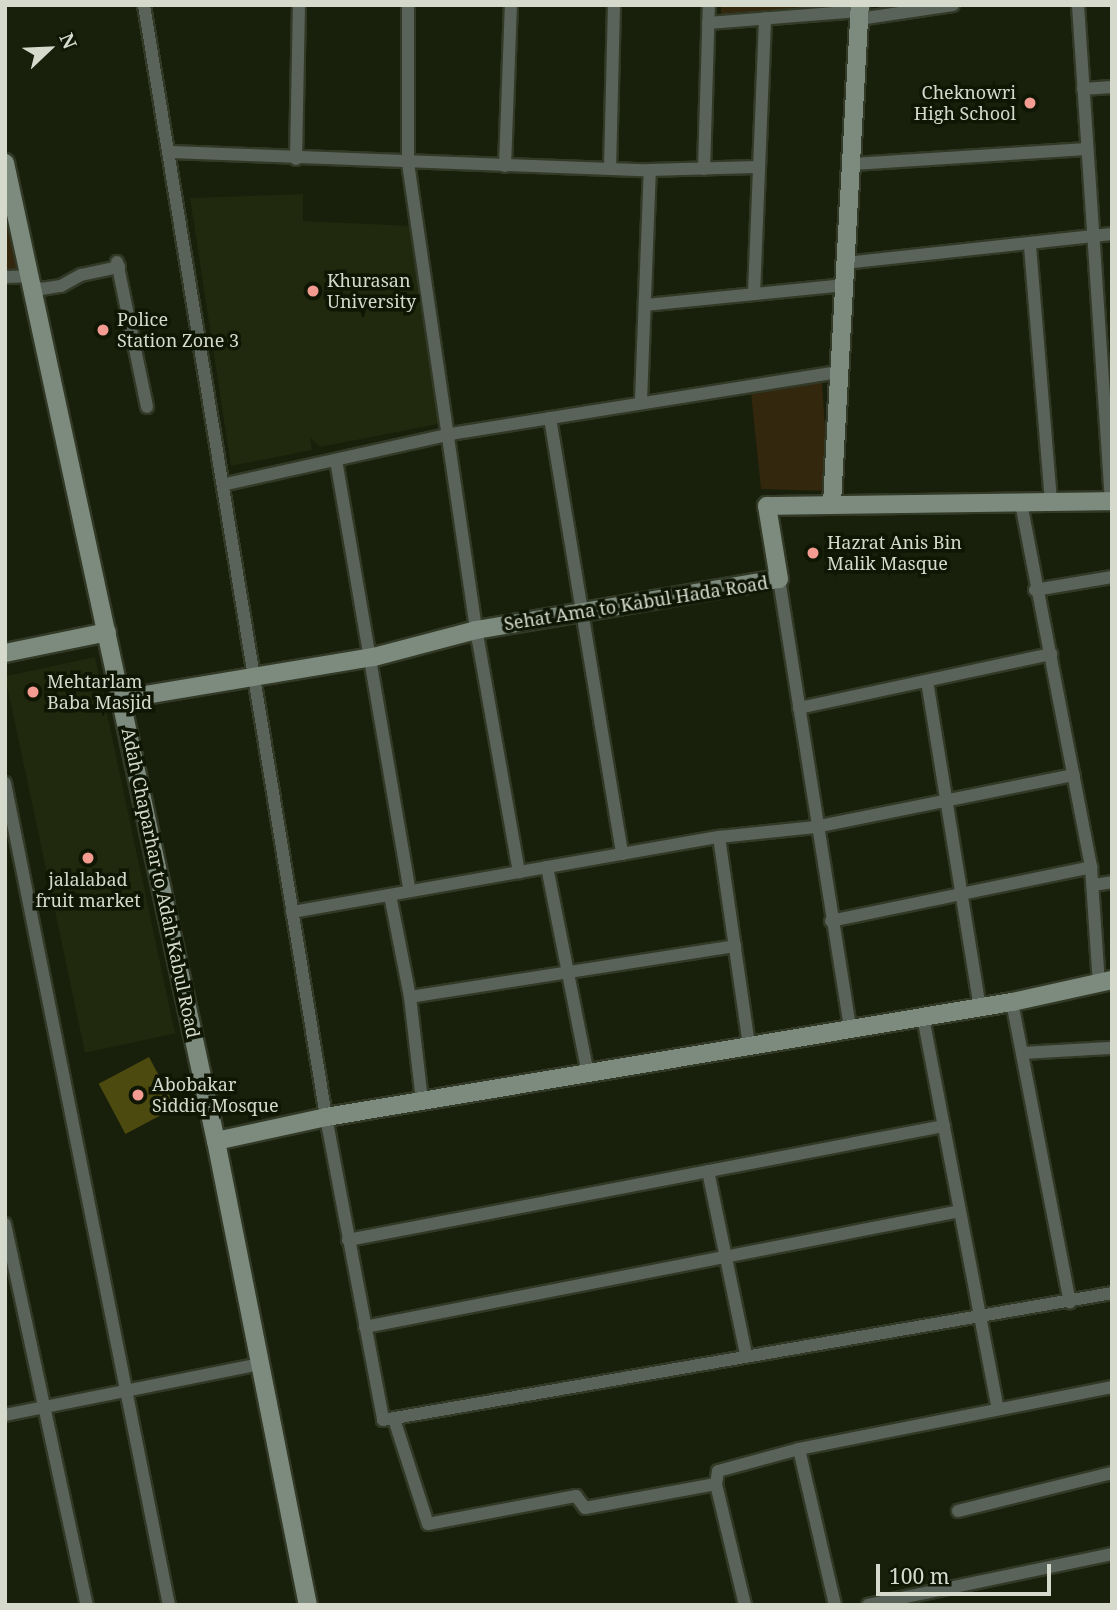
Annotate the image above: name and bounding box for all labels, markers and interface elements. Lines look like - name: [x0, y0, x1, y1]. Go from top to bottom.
- north arrow: [14, 14, 84, 84]
- text: N: [53, 29, 83, 53]
- place label: Cheknowri High School: [914, 82, 1016, 124]
- marker: Cheknowri High School: [1022, 95, 1038, 111]
- place label: Khurasan University: [327, 270, 416, 312]
- marker: Khurasan University: [305, 283, 321, 299]
- place label: Police Station Zone 3: [117, 309, 239, 352]
- marker: Police Station Zone 3: [95, 322, 111, 338]
- place label: Hazrat Anis Bin Malik Masque: [827, 532, 962, 574]
- marker: Hazrat Anis Bin Malik Masque: [805, 545, 821, 561]
- street label: Sehat Ama to Kabul Hada Road: [502, 571, 770, 635]
- place label: Mehtarlam Baba Masjid: [47, 671, 152, 714]
- marker: Mehtarlam Baba Masjid: [25, 684, 41, 700]
- street label: Adah Chaparhar to Adah Kabul Road: [118, 726, 204, 1040]
- marker: jalalabad fruit market: [80, 850, 96, 866]
- place label: jalalabad fruit market: [35, 869, 141, 912]
- place label: Abobakar Siddiq Mosque: [152, 1074, 279, 1116]
- marker: Abobakar Siddiq Mosque: [130, 1087, 146, 1103]
- scale bar: [879, 1550, 1054, 1594]
- text: 100 m: [889, 1562, 950, 1590]

